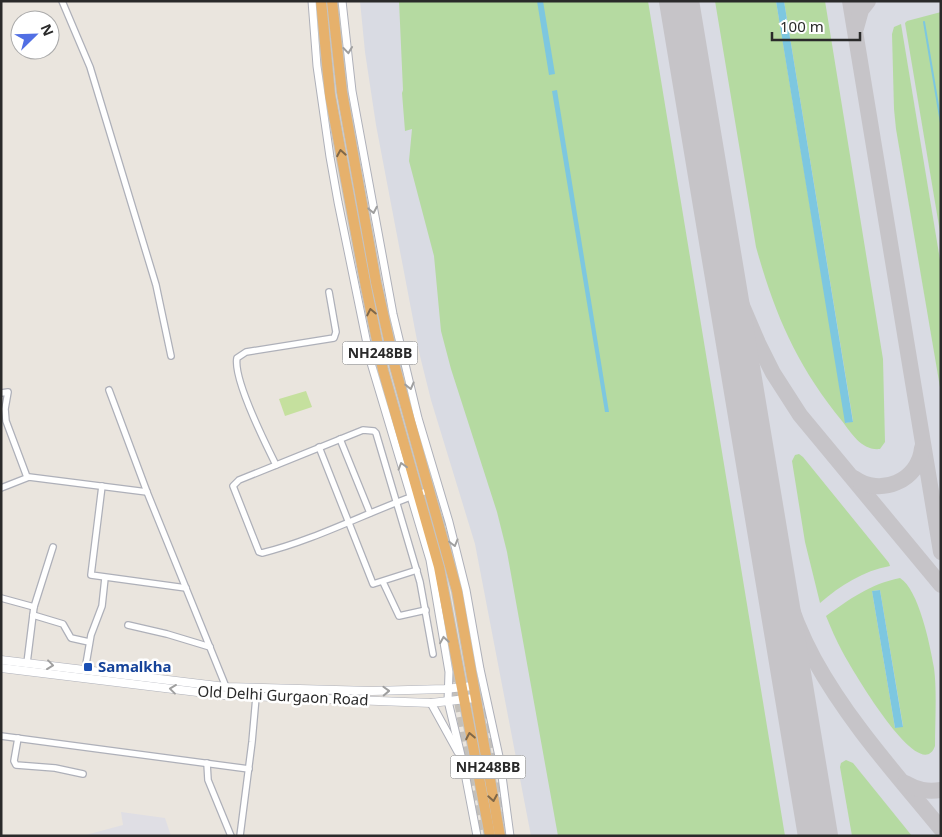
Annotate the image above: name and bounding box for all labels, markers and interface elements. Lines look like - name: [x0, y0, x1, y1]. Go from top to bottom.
- north arrow: [10, 10, 60, 60]
- scale bar: [772, 10, 860, 42]
- text: 100 m: [780, 16, 824, 36]
- text: N: [36, 21, 58, 39]
- one-way arrow: [342, 46, 353, 54]
- one-way arrow: [336, 148, 346, 157]
- one-way arrow: [367, 206, 378, 215]
- one-way arrow: [366, 308, 377, 317]
- road number: NH248BB: [342, 342, 418, 364]
- one-way arrow: [404, 382, 415, 391]
- one-way arrow: [398, 462, 408, 470]
- one-way arrow: [448, 538, 459, 547]
- one-way arrow: [439, 636, 450, 644]
- place label: Samalkha: [98, 656, 171, 676]
- one-way arrow: [46, 659, 54, 670]
- marker: Samalkha: [82, 661, 94, 673]
- street label: Old Delhi Gurgaon Road: [197, 681, 369, 709]
- one-way arrow: [168, 684, 176, 695]
- one-way arrow: [382, 686, 390, 696]
- one-way arrow: [465, 732, 476, 741]
- road number: NH248BB: [450, 756, 526, 779]
- one-way arrow: [488, 794, 498, 802]

